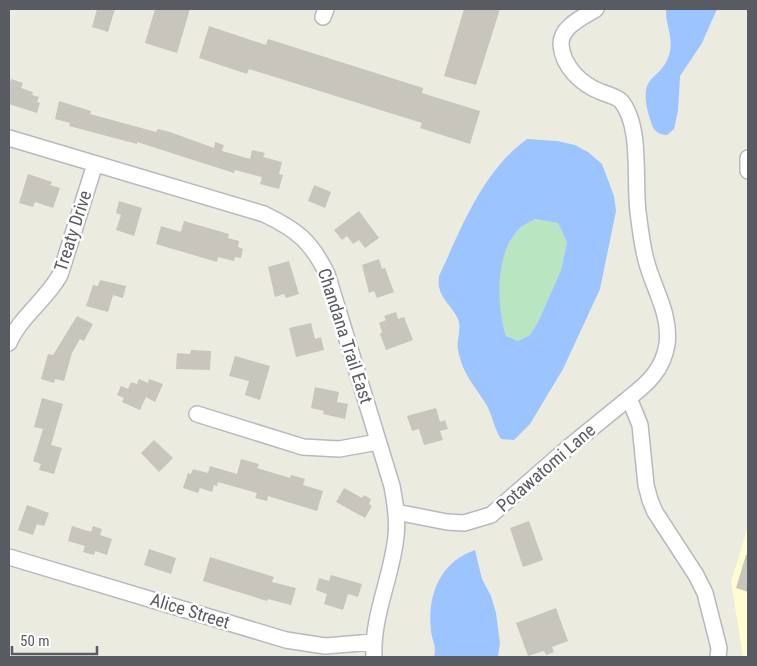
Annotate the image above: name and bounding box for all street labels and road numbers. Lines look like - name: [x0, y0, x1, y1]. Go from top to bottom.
- street label: Treaty Drive: [50, 188, 95, 274]
- street label: Chandana Trail East: [314, 266, 377, 406]
- street label: Potawatomi Lane: [492, 419, 599, 516]
- street label: Alice Street: [148, 589, 232, 633]

